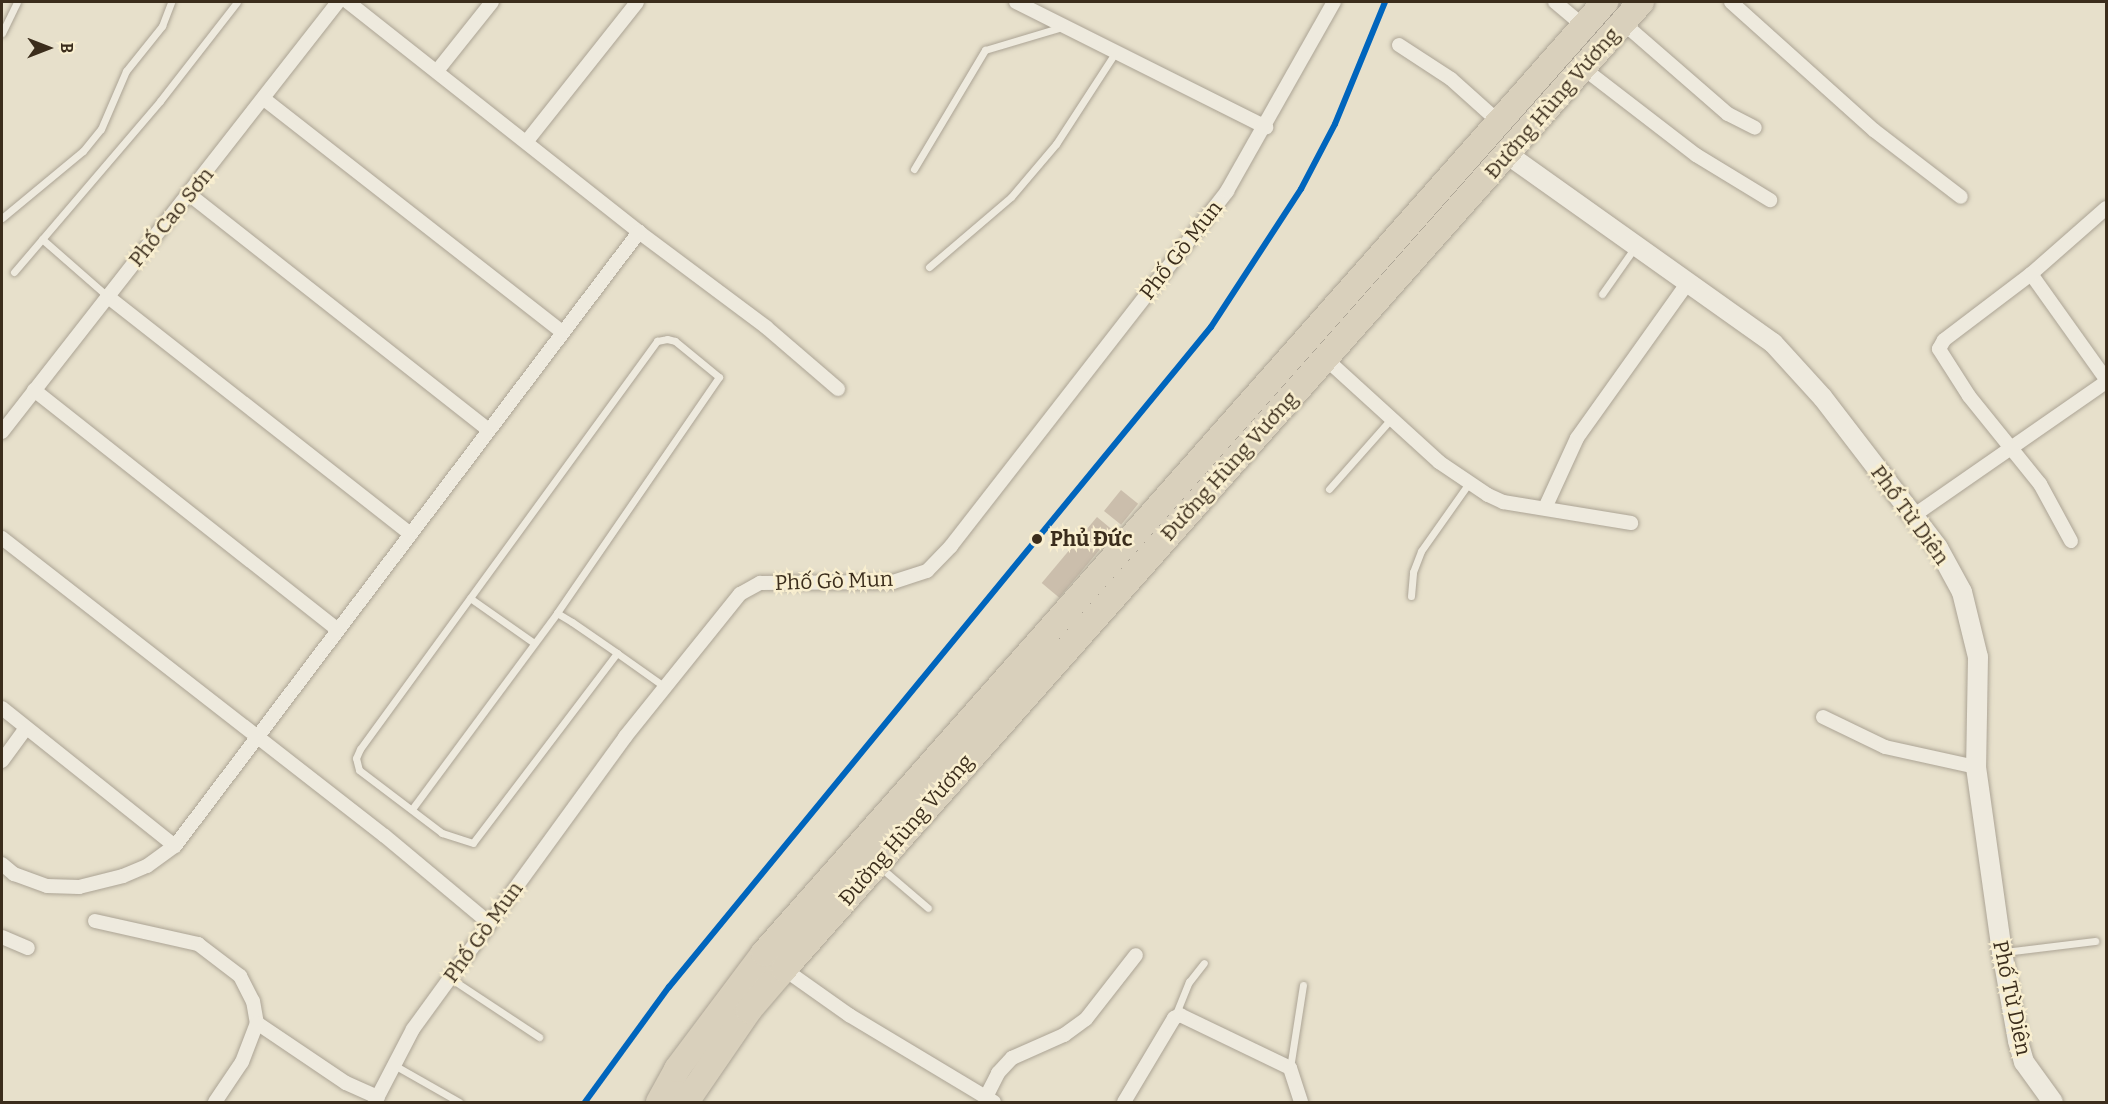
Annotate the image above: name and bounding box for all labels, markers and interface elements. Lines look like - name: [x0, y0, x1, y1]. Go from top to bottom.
- north arrow: [18, 18, 78, 78]
- street label: Đường Hùng Vương: [1479, 22, 1625, 184]
- text: B: [57, 43, 76, 53]
- street label: Phố Cao Sơn: [123, 162, 219, 272]
- street label: Phố Gò Mun: [1135, 196, 1227, 304]
- street label: Đường Hùng Vương: [1155, 386, 1303, 546]
- street label: Phố Từ Diên: [1866, 460, 1954, 570]
- place label: Phủ Đức: [1050, 526, 1132, 552]
- marker: Phủ Đức: [1028, 530, 1046, 548]
- street label: Phố Gò Mun: [774, 566, 894, 596]
- street label: Đường Hùng Vương: [833, 749, 979, 911]
- street label: Phố Gò Mun: [438, 877, 528, 987]
- street label: Phố Từ Diên: [1988, 938, 2036, 1058]

